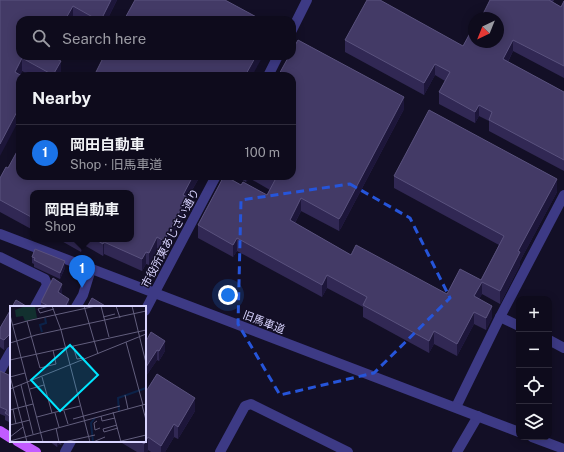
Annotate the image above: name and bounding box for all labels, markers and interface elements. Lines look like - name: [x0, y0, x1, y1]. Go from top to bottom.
- north arrow: [468, 12, 504, 48]
- search box: [16, 16, 296, 60]
- icon: search: [30, 27, 52, 49]
- text: Search here: [62, 30, 146, 47]
- text: Nearby: [32, 88, 91, 108]
- text: 岡田自動車: [70, 136, 145, 153]
- text: 1: [42, 145, 48, 160]
- text: 100 m: [244, 145, 280, 160]
- text: Shop · 旧馬車道: [70, 157, 162, 172]
- street label: 市役所東あじさい通り: [139, 187, 201, 289]
- popup: [30, 190, 134, 242]
- text: 岡田自動車: [44, 201, 120, 218]
- text: Shop: [44, 219, 76, 234]
- pin: 1: [69, 255, 95, 288]
- your location: [218, 285, 238, 305]
- map controls: [516, 296, 552, 440]
- button: +: [516, 296, 552, 332]
- inset map: [10, 306, 146, 442]
- street label: 旧馬車道: [241, 309, 287, 335]
- button: −: [516, 332, 552, 368]
- button: locate: [516, 368, 552, 404]
- button: layers: [516, 404, 552, 440]

